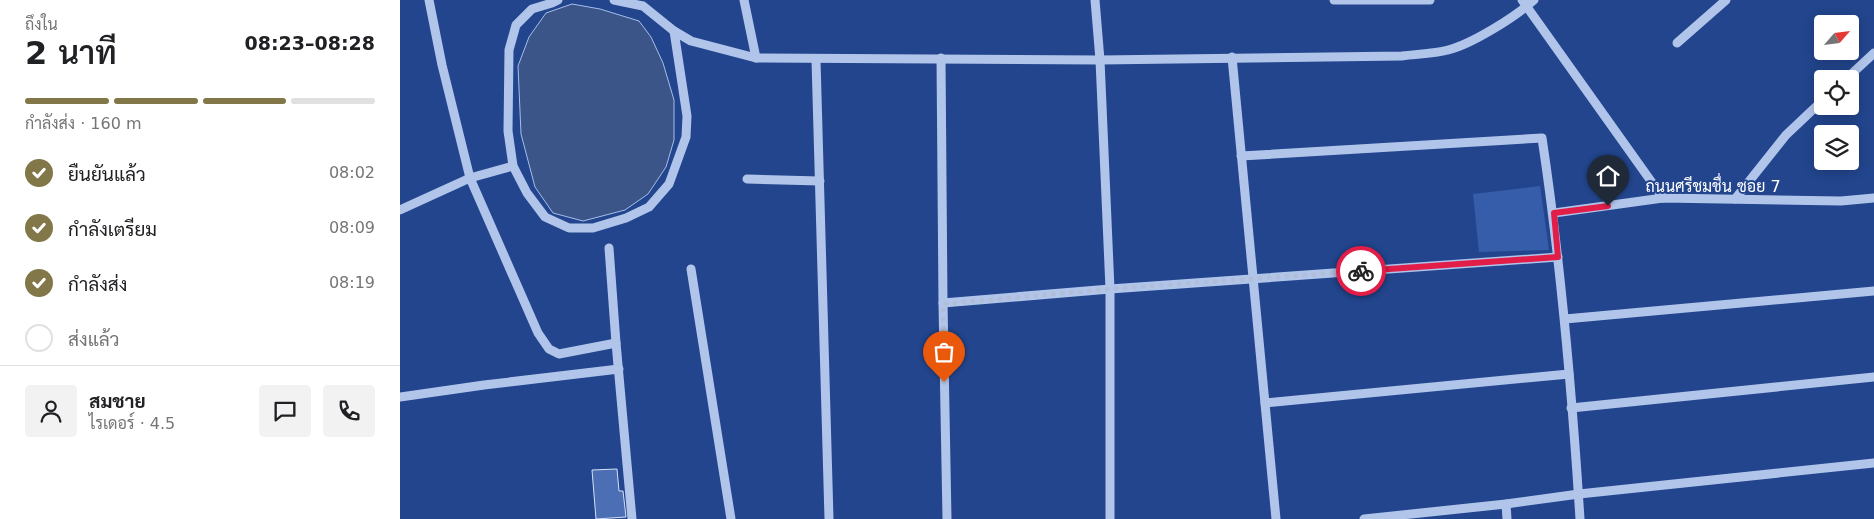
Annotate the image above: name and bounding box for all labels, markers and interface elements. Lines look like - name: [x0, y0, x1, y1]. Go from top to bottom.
- text: ถึงใน: [25, 15, 58, 34]
- north arrow: [1814, 15, 1859, 60]
- map controls: [1814, 15, 1859, 170]
- text: 08:23–08:28: [245, 32, 375, 54]
- text: 2 นาที: [25, 34, 117, 72]
- button: locate: [1814, 70, 1859, 115]
- text: กำลังส่ง · 160 m: [25, 114, 142, 133]
- button: layers: [1814, 125, 1859, 170]
- pin: [1587, 155, 1629, 206]
- icon: check: [25, 159, 53, 187]
- icon: home: [1594, 162, 1622, 190]
- text: ยืนยันแล้ว: [68, 163, 146, 185]
- text: 08:02: [329, 163, 375, 182]
- street label: ถนนศรีชมชื่น ซอย 7: [1645, 172, 1781, 196]
- icon: check: [25, 214, 53, 242]
- text: กำลังเตรียม: [68, 218, 157, 240]
- text: 08:09: [329, 218, 375, 237]
- courier: [1336, 246, 1386, 296]
- icon: bike: [1347, 257, 1375, 285]
- icon: check: [25, 269, 53, 297]
- text: กำลังส่ง: [68, 273, 127, 295]
- text: 08:19: [329, 273, 375, 292]
- text: ส่งแล้ว: [68, 328, 119, 350]
- pin: [923, 331, 965, 382]
- icon: bag: [930, 338, 958, 366]
- button: person: [25, 385, 77, 437]
- button: chat: [259, 385, 311, 437]
- button: phone: [323, 385, 375, 437]
- text: สมชาย: [89, 390, 146, 412]
- text: ไรเดอร์ · 4.5: [89, 414, 175, 433]

